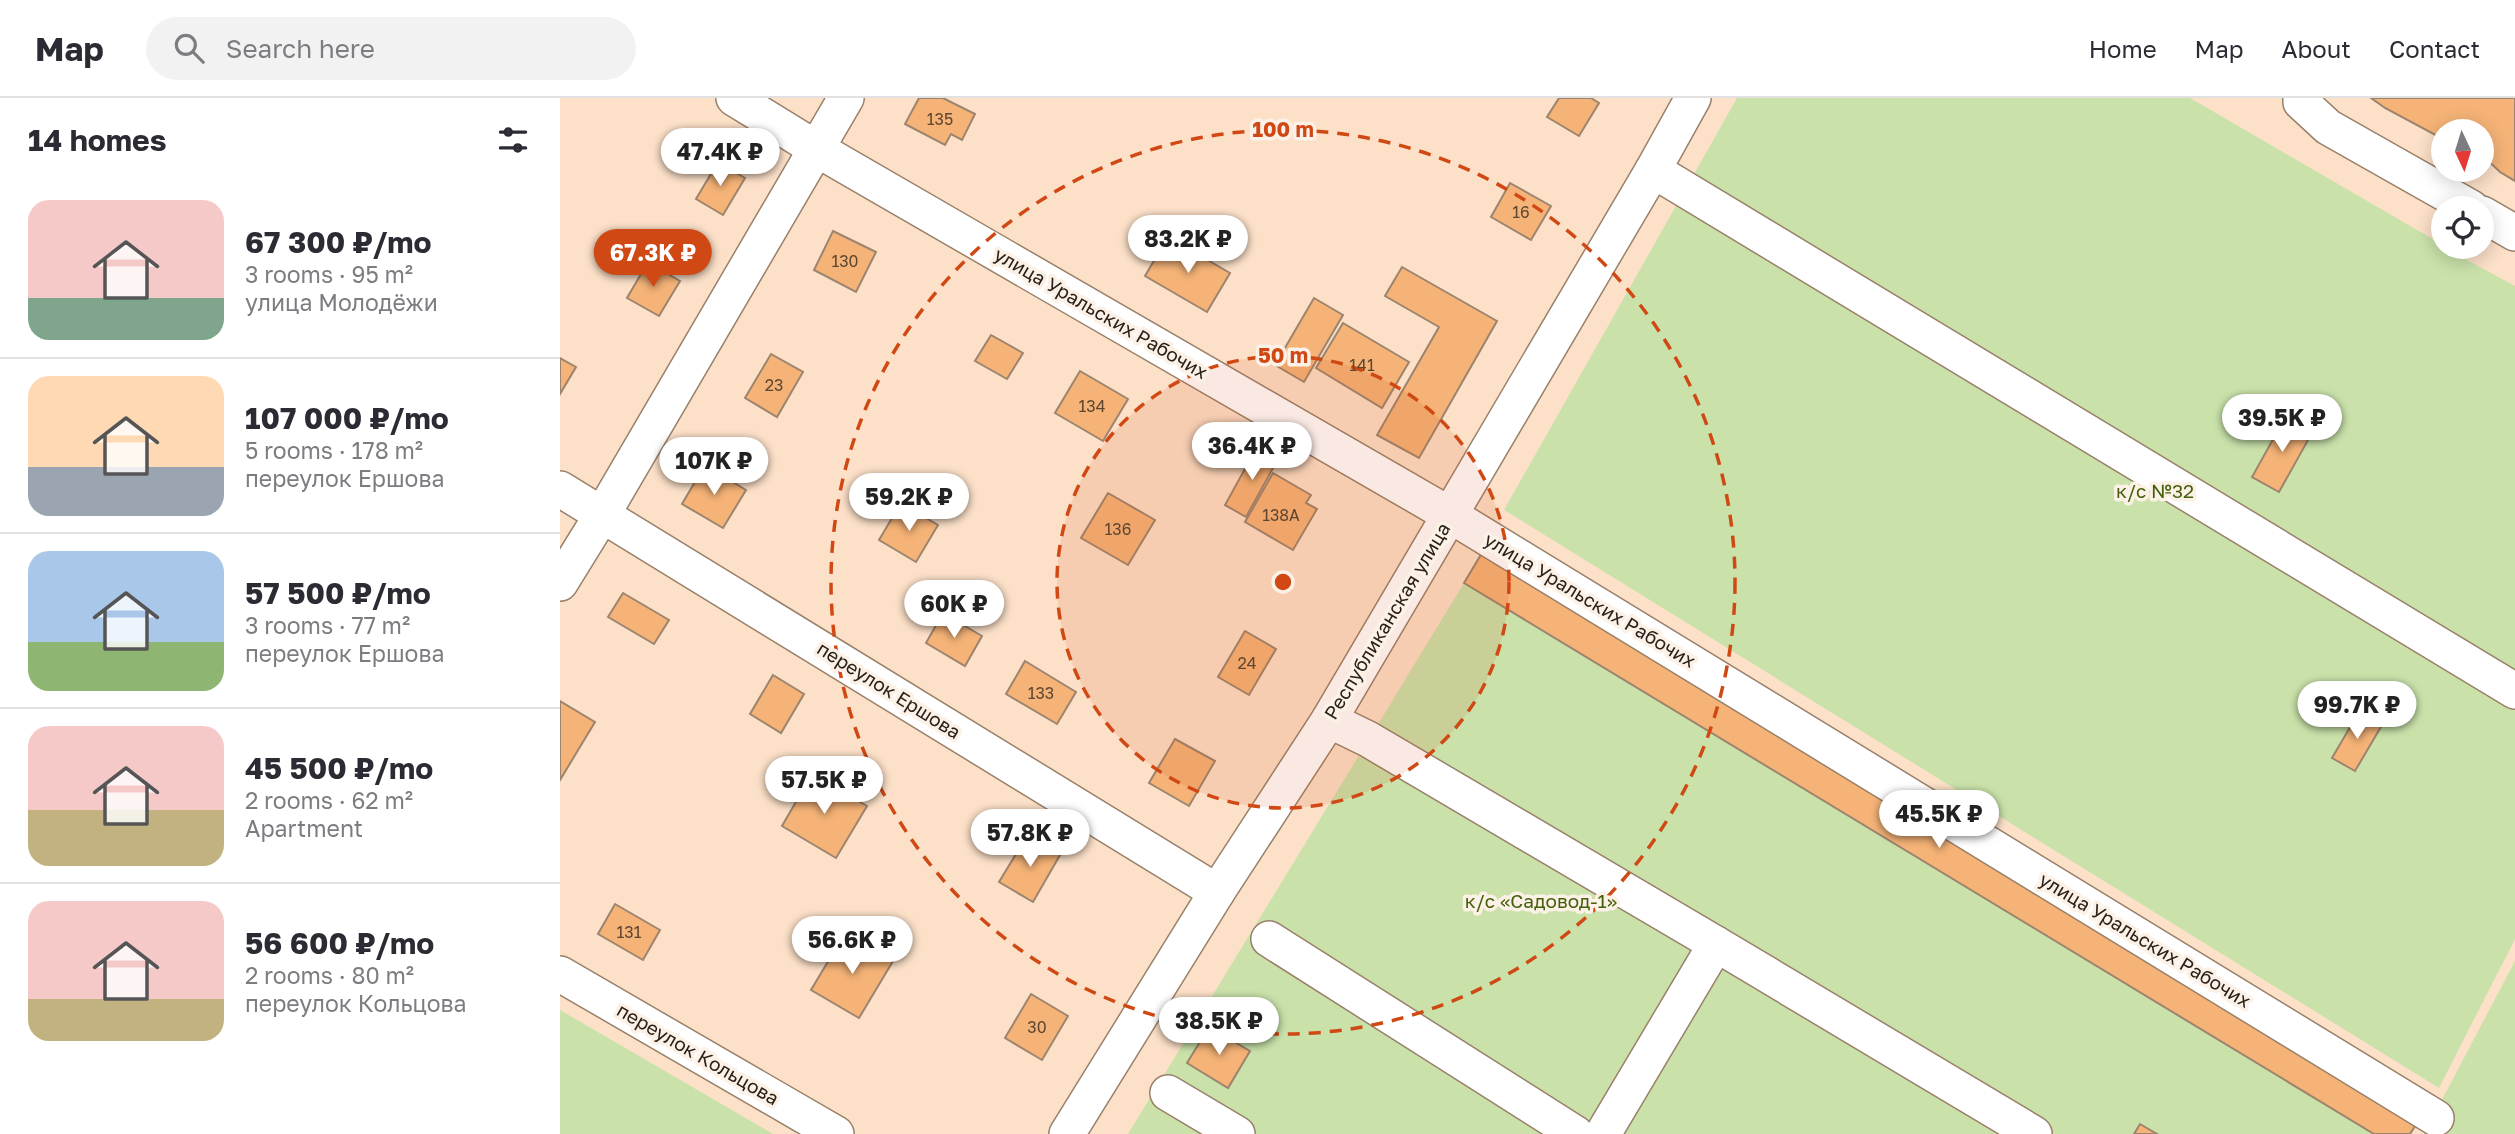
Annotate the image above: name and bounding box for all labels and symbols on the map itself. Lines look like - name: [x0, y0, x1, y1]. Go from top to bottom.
- house number: 135: [927, 109, 953, 129]
- text: 100 m: [1252, 116, 1314, 142]
- north arrow: [2431, 119, 2494, 182]
- pin: 47.4K ₽: [655, 129, 785, 188]
- house number: 16: [1512, 202, 1530, 222]
- pin: 83.2K ₽: [1123, 216, 1253, 275]
- pin: 67.3K ₽: [588, 230, 718, 289]
- street label: улица Уральских Рабочих: [990, 242, 1212, 383]
- house number: 130: [831, 251, 859, 271]
- text: 50 m: [1258, 342, 1308, 368]
- house number: 141: [1349, 355, 1375, 375]
- house number: 23: [765, 375, 783, 395]
- pin: 39.5K ₽: [2217, 394, 2347, 454]
- house number: 134: [1079, 396, 1105, 416]
- pin: 36.4K ₽: [1187, 422, 1317, 482]
- pin: 107K ₽: [657, 438, 771, 497]
- pin: 59.2K ₽: [844, 474, 974, 533]
- park label: к/с №32: [2116, 479, 2194, 502]
- house number: 138А: [1262, 505, 1300, 525]
- street label: Республиканская улица: [1319, 518, 1455, 723]
- house number: 136: [1105, 519, 1131, 539]
- street label: улица Уральских Рабочих: [1480, 527, 1700, 672]
- centre of rings: [1271, 570, 1295, 594]
- pin: 60K ₽: [905, 580, 1003, 640]
- street label: переулок Ершова: [813, 636, 965, 743]
- house number: 24: [1237, 653, 1257, 673]
- pin: 99.7K ₽: [2292, 682, 2422, 741]
- house number: 133: [1028, 683, 1054, 703]
- pin: 57.5K ₽: [759, 756, 889, 816]
- pin: 45.5K ₽: [1874, 790, 2004, 850]
- pin: 57.8K ₽: [965, 810, 1095, 869]
- street label: улица Уральских Рабочих: [2035, 867, 2255, 1012]
- park label: к/с «Садовод-1»: [1465, 889, 1617, 912]
- pin: 56.6K ₽: [787, 916, 917, 976]
- house number: 131: [617, 922, 642, 942]
- street label: переулок Кольцова: [613, 998, 783, 1109]
- pin: 38.5K ₽: [1154, 998, 1284, 1057]
- house number: 30: [1027, 1017, 1047, 1037]

